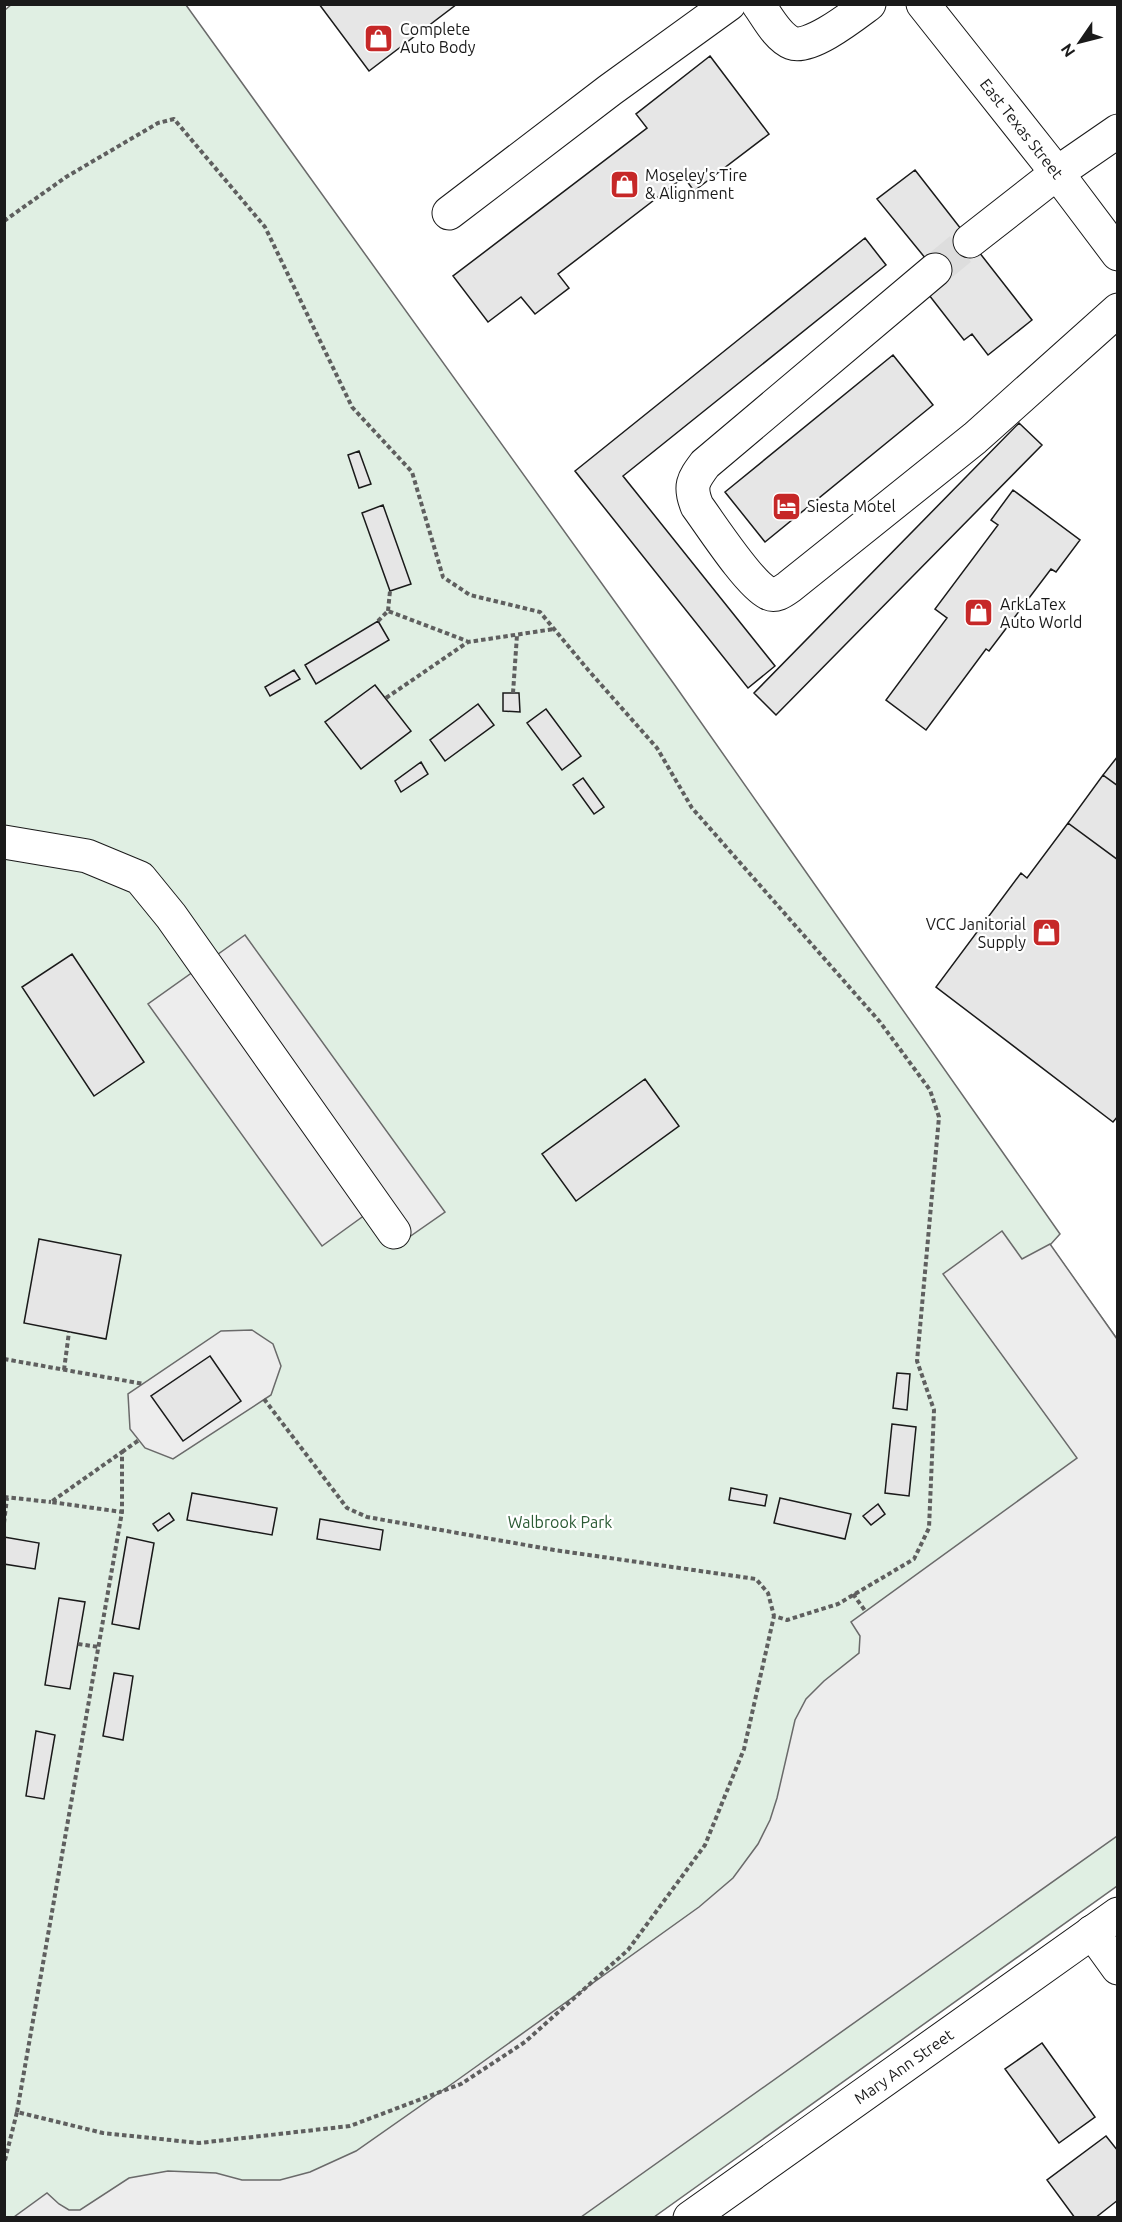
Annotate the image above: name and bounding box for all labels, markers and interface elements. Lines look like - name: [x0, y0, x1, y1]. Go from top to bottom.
- north arrow: [1050, 12, 1110, 72]
- place label: Complete Auto Body: [400, 20, 476, 56]
- shop icon: Complete Auto Body: [363, 22, 395, 54]
- text: N: [1057, 41, 1079, 61]
- street label: East Texas Street: [977, 75, 1067, 183]
- place label: Moseley's Tire & Alignment: [645, 166, 747, 202]
- shop icon: Moseley's Tire & Alignment: [608, 168, 640, 200]
- hotel icon: Siesta Motel: [770, 490, 802, 522]
- place label: Siesta Motel: [807, 497, 896, 515]
- place label: ArkLaTex Auto World: [1000, 595, 1082, 631]
- shop icon: ArkLaTex Auto World: [963, 597, 995, 629]
- place label: VCC Janitorial Supply: [926, 915, 1026, 951]
- shop icon: VCC Janitorial Supply: [1031, 917, 1063, 949]
- park label: Walbrook Park: [508, 1513, 612, 1531]
- street label: Mary Ann Street: [851, 2025, 957, 2108]

